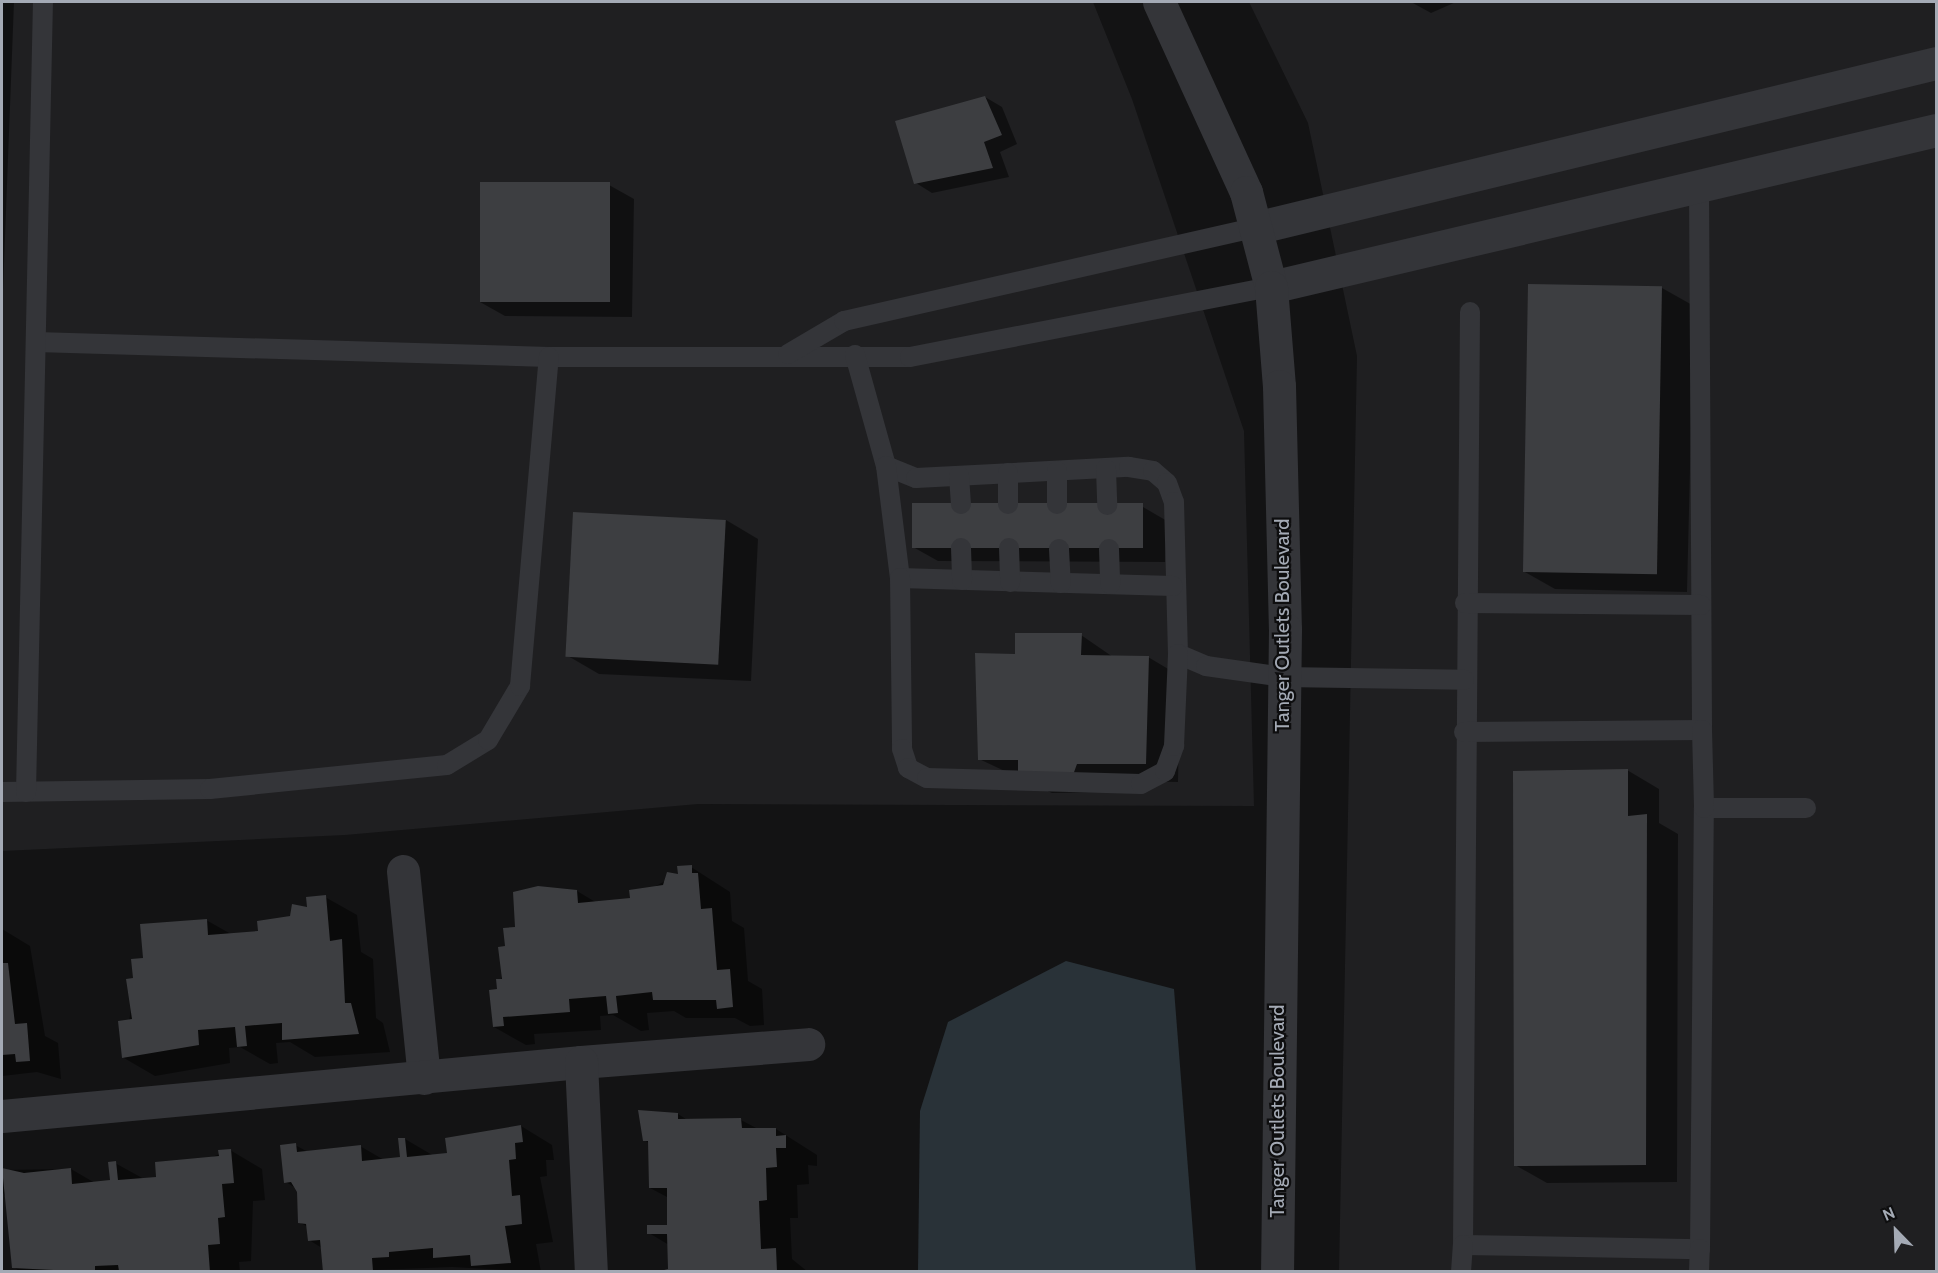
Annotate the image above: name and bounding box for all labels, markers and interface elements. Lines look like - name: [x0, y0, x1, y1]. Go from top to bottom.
- street label: Tanger Outlets Boulevard: [1270, 519, 1294, 731]
- street label: Tanger Outlets Boulevard: [1265, 1005, 1289, 1217]
- north arrow: [1866, 1201, 1926, 1261]
- text: N: [1880, 1203, 1898, 1225]

